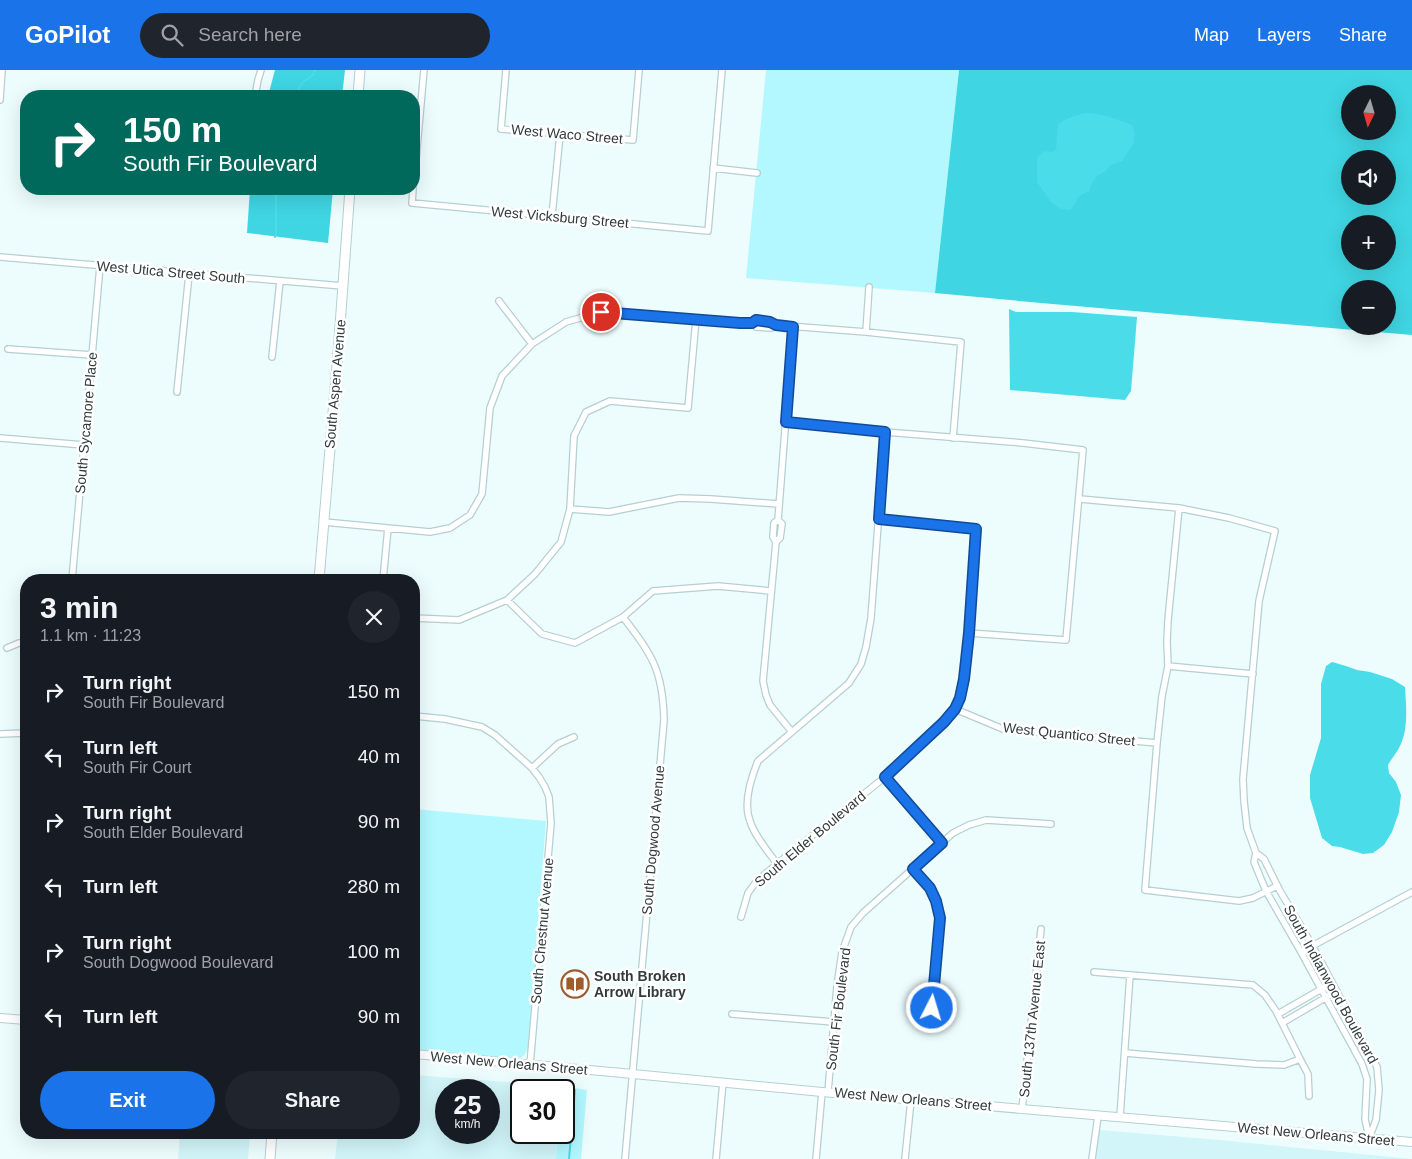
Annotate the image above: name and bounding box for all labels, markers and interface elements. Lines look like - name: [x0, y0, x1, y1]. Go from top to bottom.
- search box: [140, 13, 490, 58]
- text: GoPilot: [25, 21, 110, 48]
- icon: search: [158, 21, 186, 49]
- text: Search here: [198, 24, 302, 45]
- text: Map: [1194, 25, 1229, 45]
- text: Layers: [1257, 25, 1311, 45]
- text: Share: [1339, 25, 1387, 45]
- north arrow: [1341, 85, 1396, 140]
- map controls: [1341, 85, 1396, 335]
- icon: right: [40, 110, 105, 175]
- text: 150 m: [123, 110, 222, 149]
- street label: West Waco Street: [510, 121, 624, 147]
- button: sound: [1341, 150, 1396, 205]
- text: South Fir Boulevard: [123, 151, 317, 176]
- street label: West Vicksburg Street: [491, 203, 630, 231]
- button: +: [1341, 215, 1396, 270]
- street label: West Utica Street South: [96, 258, 246, 286]
- button: −: [1341, 280, 1396, 335]
- pin: [580, 291, 622, 333]
- icon: arrive: [587, 298, 615, 326]
- street label: South Aspen Avenue: [321, 318, 349, 449]
- street label: South Sycamore Place: [72, 351, 100, 495]
- text: 3 min: [40, 591, 118, 624]
- button: close: [348, 591, 400, 643]
- text: 1.1 km · 11:23: [40, 627, 141, 644]
- text: Turn right: [83, 672, 171, 693]
- icon: right: [40, 678, 68, 706]
- text: 150 m: [347, 681, 400, 702]
- text: South Fir Boulevard: [83, 694, 224, 711]
- street label: West Quantico Street: [1002, 719, 1136, 749]
- text: Turn left: [83, 737, 158, 758]
- icon: left: [40, 743, 68, 771]
- text: 40 m: [358, 746, 400, 767]
- text: South Fir Court: [83, 759, 191, 776]
- street label: South Dogwood Avenue: [638, 764, 668, 915]
- street label: South Elder Boulevard: [751, 788, 869, 890]
- text: Turn right: [83, 802, 171, 823]
- icon: right: [40, 808, 68, 836]
- text: 90 m: [358, 811, 400, 832]
- text: South Elder Boulevard: [83, 824, 243, 841]
- street label: South Chestnut Avenue: [528, 857, 556, 1005]
- icon: left: [40, 873, 68, 901]
- text: Turn left: [83, 876, 158, 897]
- text: 280 m: [347, 876, 400, 897]
- street label: South Indianwood Boulevard: [1281, 902, 1381, 1066]
- text: Turn right: [83, 932, 171, 953]
- icon: right: [40, 938, 68, 966]
- street label: South 137th Avenue East: [1016, 940, 1048, 1098]
- text: 100 m: [347, 941, 400, 962]
- street label: South Fir Boulevard: [823, 947, 853, 1071]
- text: South Dogwood Boulevard: [83, 954, 273, 971]
- place label: South Broken Arrow Library: [594, 968, 686, 1000]
- library icon: South Broken Arrow Library: [560, 969, 590, 999]
- position arrow: [905, 981, 957, 1033]
- icon: left: [40, 1003, 68, 1031]
- text: Turn left: [83, 1006, 158, 1027]
- text: 90 m: [358, 1006, 400, 1027]
- street label: West New Orleans Street: [430, 1048, 588, 1078]
- button: Exit: [40, 1071, 215, 1129]
- button: Share: [225, 1071, 400, 1129]
- speed limit sign: 30: [510, 1079, 575, 1144]
- street label: West New Orleans Street: [834, 1084, 992, 1114]
- text: 25: [454, 1091, 481, 1119]
- text: km/h: [454, 1117, 481, 1131]
- street label: West New Orleans Street: [1237, 1119, 1395, 1149]

